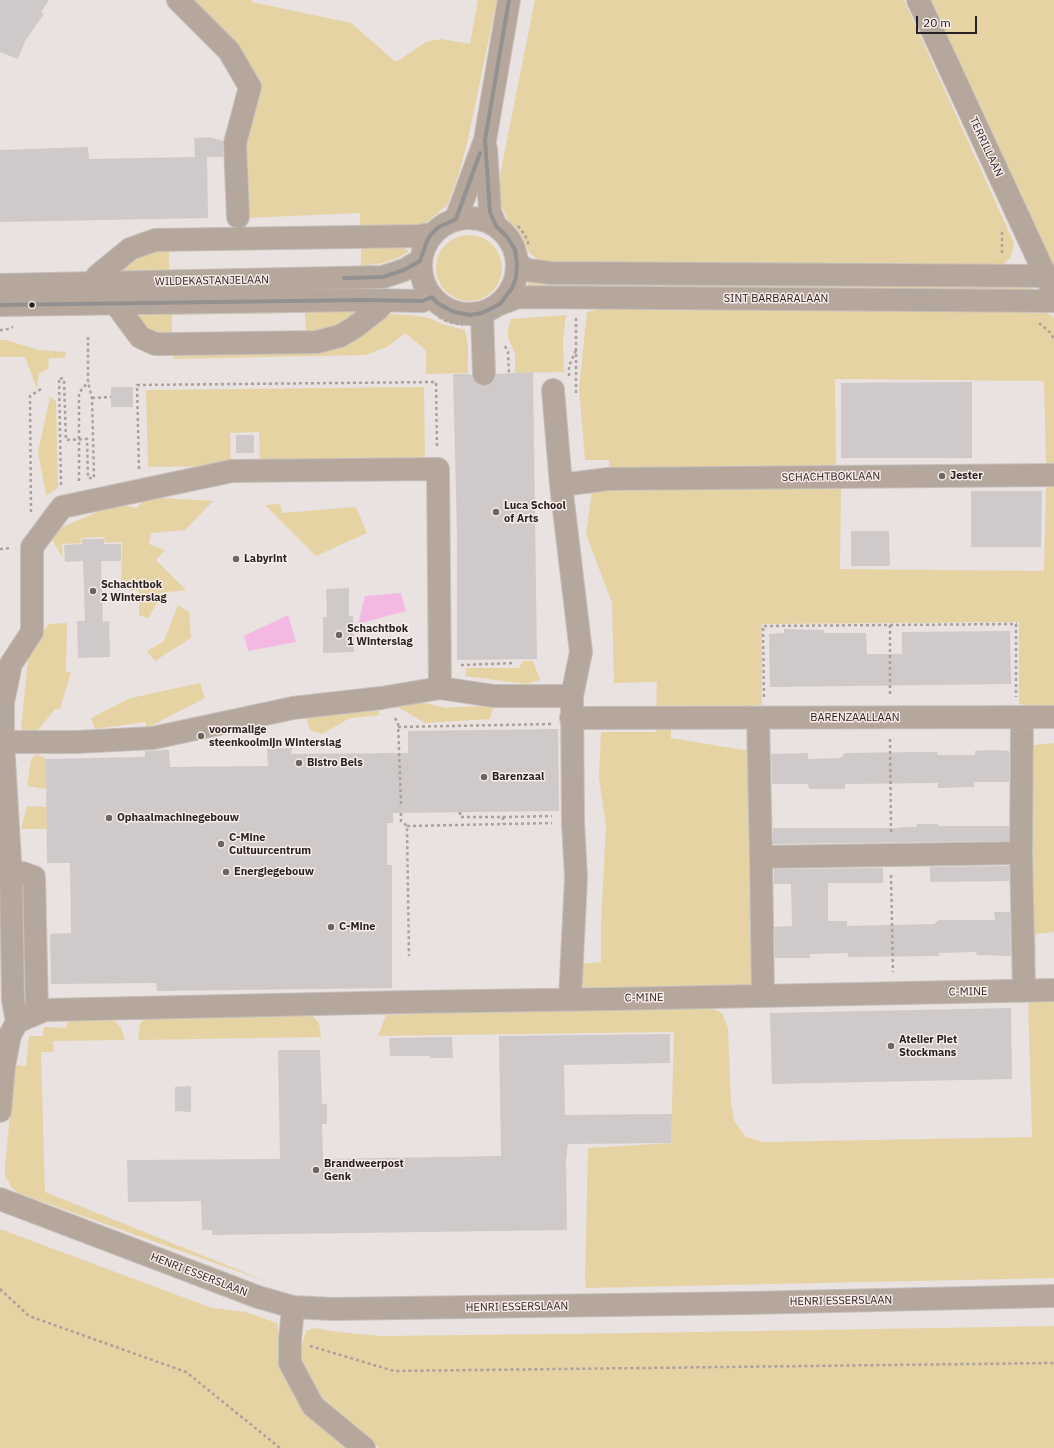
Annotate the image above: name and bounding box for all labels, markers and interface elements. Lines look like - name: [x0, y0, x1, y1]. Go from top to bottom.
- scale bar: [918, 8, 979, 34]
- text: 20 m: [923, 15, 951, 30]
- street label: TERRILLAAN: [966, 115, 1006, 179]
- street label: WILDEKASTANJELAAN: [155, 273, 269, 289]
- street label: SINT BARBARALAAN: [724, 292, 828, 306]
- unlabelled marker: [27, 300, 37, 310]
- place label: Jester: [950, 469, 983, 483]
- street label: SCHACHTBOKLAAN: [782, 470, 880, 484]
- marker: Jester: [937, 471, 947, 481]
- place label: Luca School of Arts: [504, 499, 566, 525]
- marker: Luca School of Arts: [491, 507, 501, 517]
- place label: Labyrint: [244, 552, 287, 566]
- marker: Labyrint: [231, 554, 241, 564]
- place label: Schachtbok 2 Winterslag: [101, 578, 167, 604]
- marker: Schachtbok 2 Winterslag: [88, 586, 98, 596]
- place label: Schachtbok 1 Winterslag: [347, 622, 413, 648]
- marker: Schachtbok 1 Winterslag: [334, 630, 344, 640]
- street label: BARENZAALLAAN: [810, 711, 900, 725]
- place label: voormalige steenkoolmijn Winterslag: [209, 723, 341, 749]
- marker: voormalige steenkoolmijn Winterslag: [196, 731, 206, 741]
- place label: Bistro Bels: [307, 756, 363, 770]
- marker: Bistro Bels: [294, 758, 304, 768]
- place label: Barenzaal: [492, 770, 544, 784]
- marker: Barenzaal: [479, 772, 489, 782]
- place label: Ophaalmachinegebouw: [117, 811, 239, 825]
- marker: Ophaalmachinegebouw: [104, 813, 114, 823]
- place label: C-Mine Cultuurcentrum: [229, 831, 311, 857]
- marker: C-Mine Cultuurcentrum: [216, 839, 226, 849]
- place label: Energiegebouw: [234, 865, 314, 879]
- marker: Energiegebouw: [221, 867, 231, 877]
- place label: C-Mine: [339, 920, 375, 934]
- marker: C-Mine: [326, 922, 336, 932]
- street label: C-MINE: [949, 985, 987, 999]
- street label: C-MINE: [625, 991, 663, 1005]
- place label: Atelier Piet Stockmans: [899, 1033, 957, 1059]
- marker: Atelier Piet Stockmans: [886, 1041, 896, 1051]
- place label: Brandweerpost Genk: [324, 1157, 404, 1183]
- marker: Brandweerpost Genk: [311, 1165, 321, 1175]
- street label: HENRI ESSERSLAAN: [149, 1250, 249, 1300]
- street label: HENRI ESSERSLAAN: [790, 1294, 892, 1308]
- street label: HENRI ESSERSLAAN: [466, 1300, 568, 1314]

